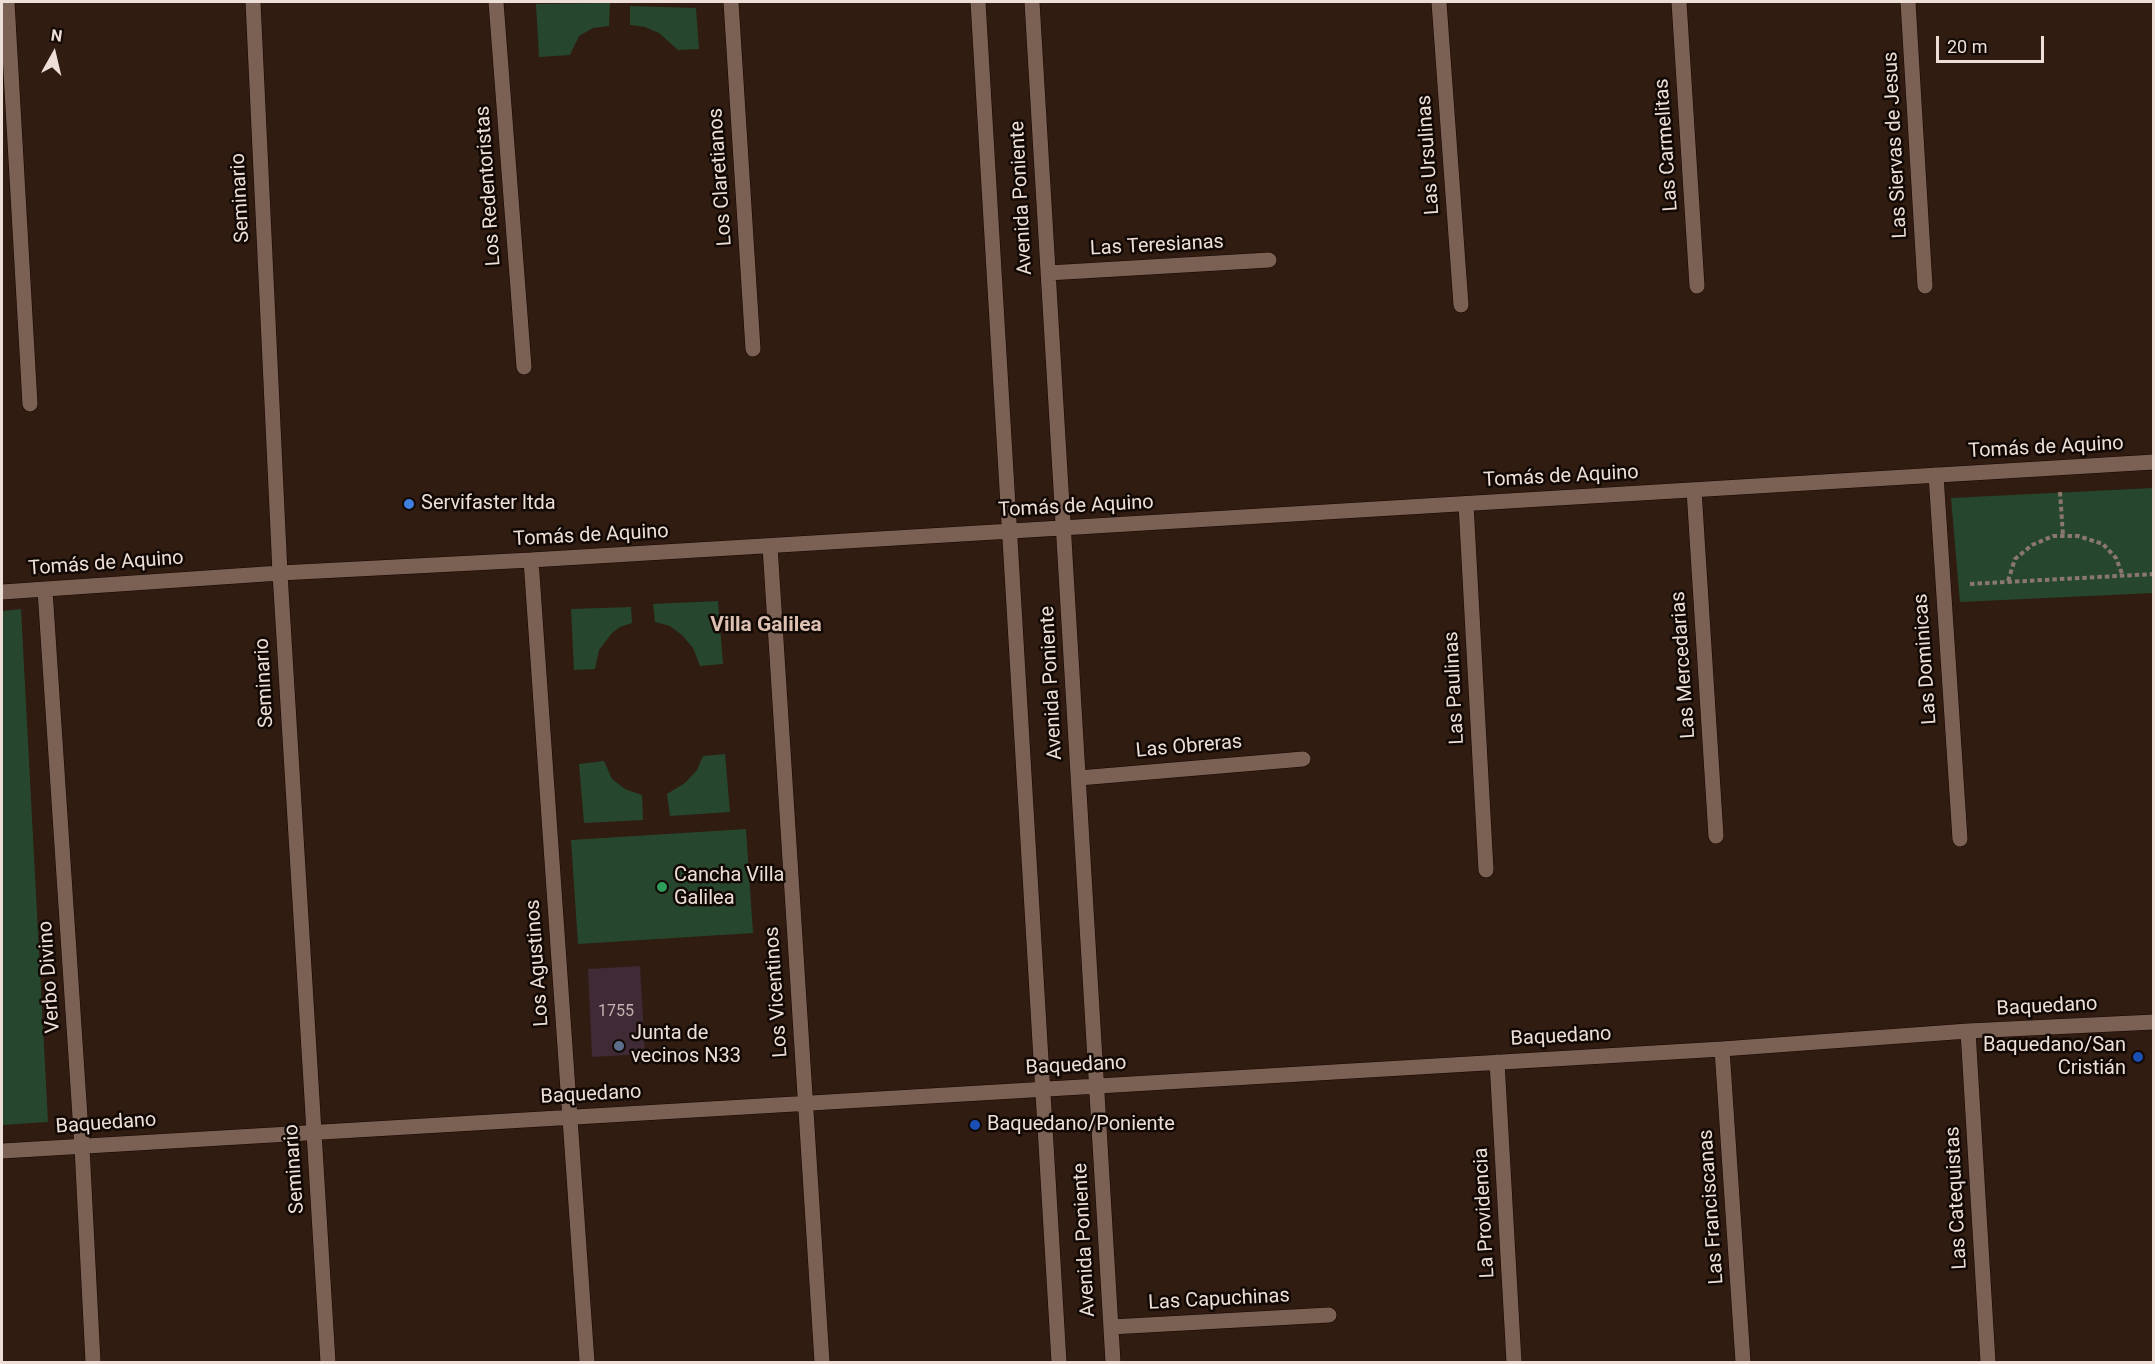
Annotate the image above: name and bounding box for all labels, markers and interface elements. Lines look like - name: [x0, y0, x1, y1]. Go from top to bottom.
- north arrow: [24, 24, 84, 84]
- scale bar: [1939, 24, 2047, 62]
- text: N: [50, 25, 63, 46]
- text: 20 m: [1947, 36, 1987, 57]
- street label: Las Siervas de Jesus: [1879, 51, 1913, 239]
- street label: Las Carmelitas: [1650, 78, 1684, 212]
- street label: Las Ursulinas: [1413, 94, 1445, 216]
- street label: Los Redentoristas: [471, 105, 507, 267]
- street label: Los Claretianos: [704, 107, 738, 247]
- street label: Avenida Poniente: [1006, 120, 1038, 276]
- street label: Seminario: [227, 153, 255, 243]
- street label: Las Teresianas: [1089, 231, 1225, 261]
- street label: Tomás de Aquino: [1968, 432, 2124, 464]
- street label: Tomás de Aquino: [1483, 461, 1639, 493]
- street label: Tomás de Aquino: [998, 491, 1154, 523]
- place label: Servifaster ltda: [421, 492, 556, 516]
- marker: Servifaster ltda: [402, 497, 416, 511]
- street label: Tomás de Aquino: [513, 520, 669, 552]
- street label: Tomás de Aquino: [28, 547, 184, 581]
- street label: Las Mercedarias: [1667, 591, 1701, 739]
- street label: Las Dominicas: [1909, 593, 1943, 725]
- street label: Avenida Poniente: [1036, 605, 1068, 761]
- district label: Villa Galilea: [710, 613, 822, 639]
- street label: Las Paulinas: [1440, 631, 1470, 745]
- street label: Seminario: [251, 638, 279, 728]
- street label: Las Obreras: [1135, 730, 1243, 764]
- place label: Cancha Villa Galilea: [674, 864, 784, 911]
- marker: Cancha Villa Galilea: [655, 880, 669, 894]
- street label: Los Agustinos: [522, 899, 554, 1027]
- street label: Verbo Divino: [34, 920, 66, 1034]
- street label: Los Vicentinos: [760, 926, 794, 1058]
- street label: Baquedano: [1996, 992, 2098, 1022]
- house number: 1755: [598, 1002, 634, 1022]
- place label: Junta de vecinos N33: [631, 1022, 741, 1069]
- street label: Baquedano: [1510, 1022, 1612, 1052]
- place label: Baquedano/San Cristián: [1983, 1034, 2126, 1081]
- marker: Junta de vecinos N33: [612, 1039, 626, 1053]
- marker: Baquedano/San Cristián: [2131, 1050, 2145, 1064]
- street label: Baquedano: [1025, 1051, 1127, 1081]
- street label: Baquedano: [540, 1080, 642, 1110]
- street label: Baquedano: [55, 1109, 157, 1139]
- place label: Baquedano/Poniente: [987, 1113, 1175, 1137]
- marker: Baquedano/Poniente: [968, 1118, 982, 1132]
- street label: Seminario: [280, 1123, 310, 1215]
- street label: Las Catequistas: [1941, 1126, 1973, 1270]
- street label: Las Franciscanas: [1695, 1129, 1729, 1285]
- street label: La Providencia: [1470, 1147, 1500, 1279]
- street label: Avenida Poniente: [1069, 1162, 1101, 1318]
- street label: Las Capuchinas: [1148, 1284, 1290, 1316]

